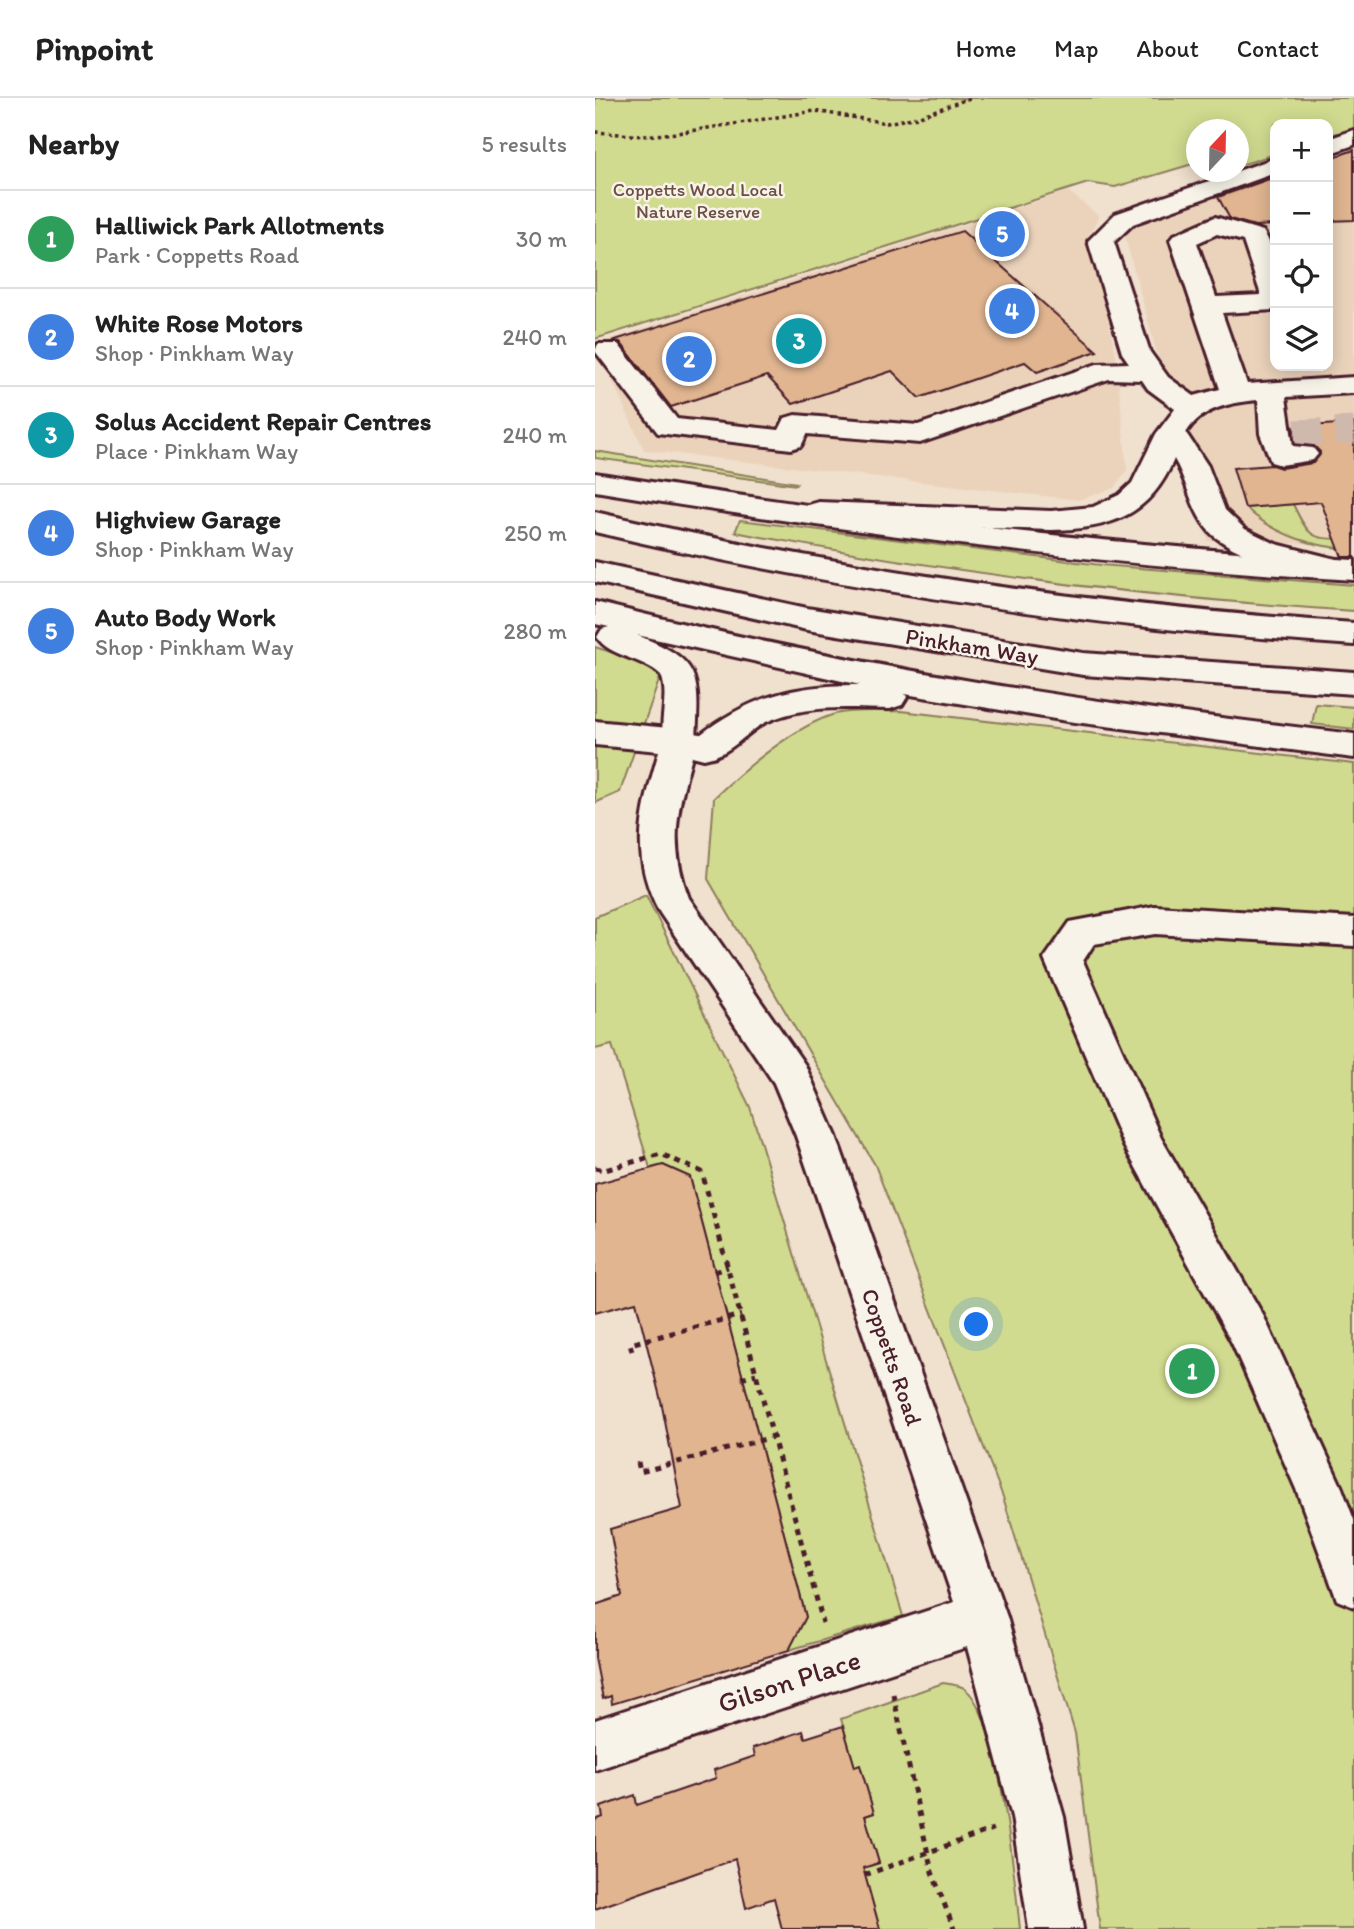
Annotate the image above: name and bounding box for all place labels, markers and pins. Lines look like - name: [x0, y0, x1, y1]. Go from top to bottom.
- pin: 5: [979, 208, 1025, 260]
- pin: 4: [989, 285, 1035, 337]
- pin: 3: [776, 315, 822, 367]
- pin: 2: [666, 333, 712, 385]
- pin: 1: [1169, 1345, 1215, 1397]

